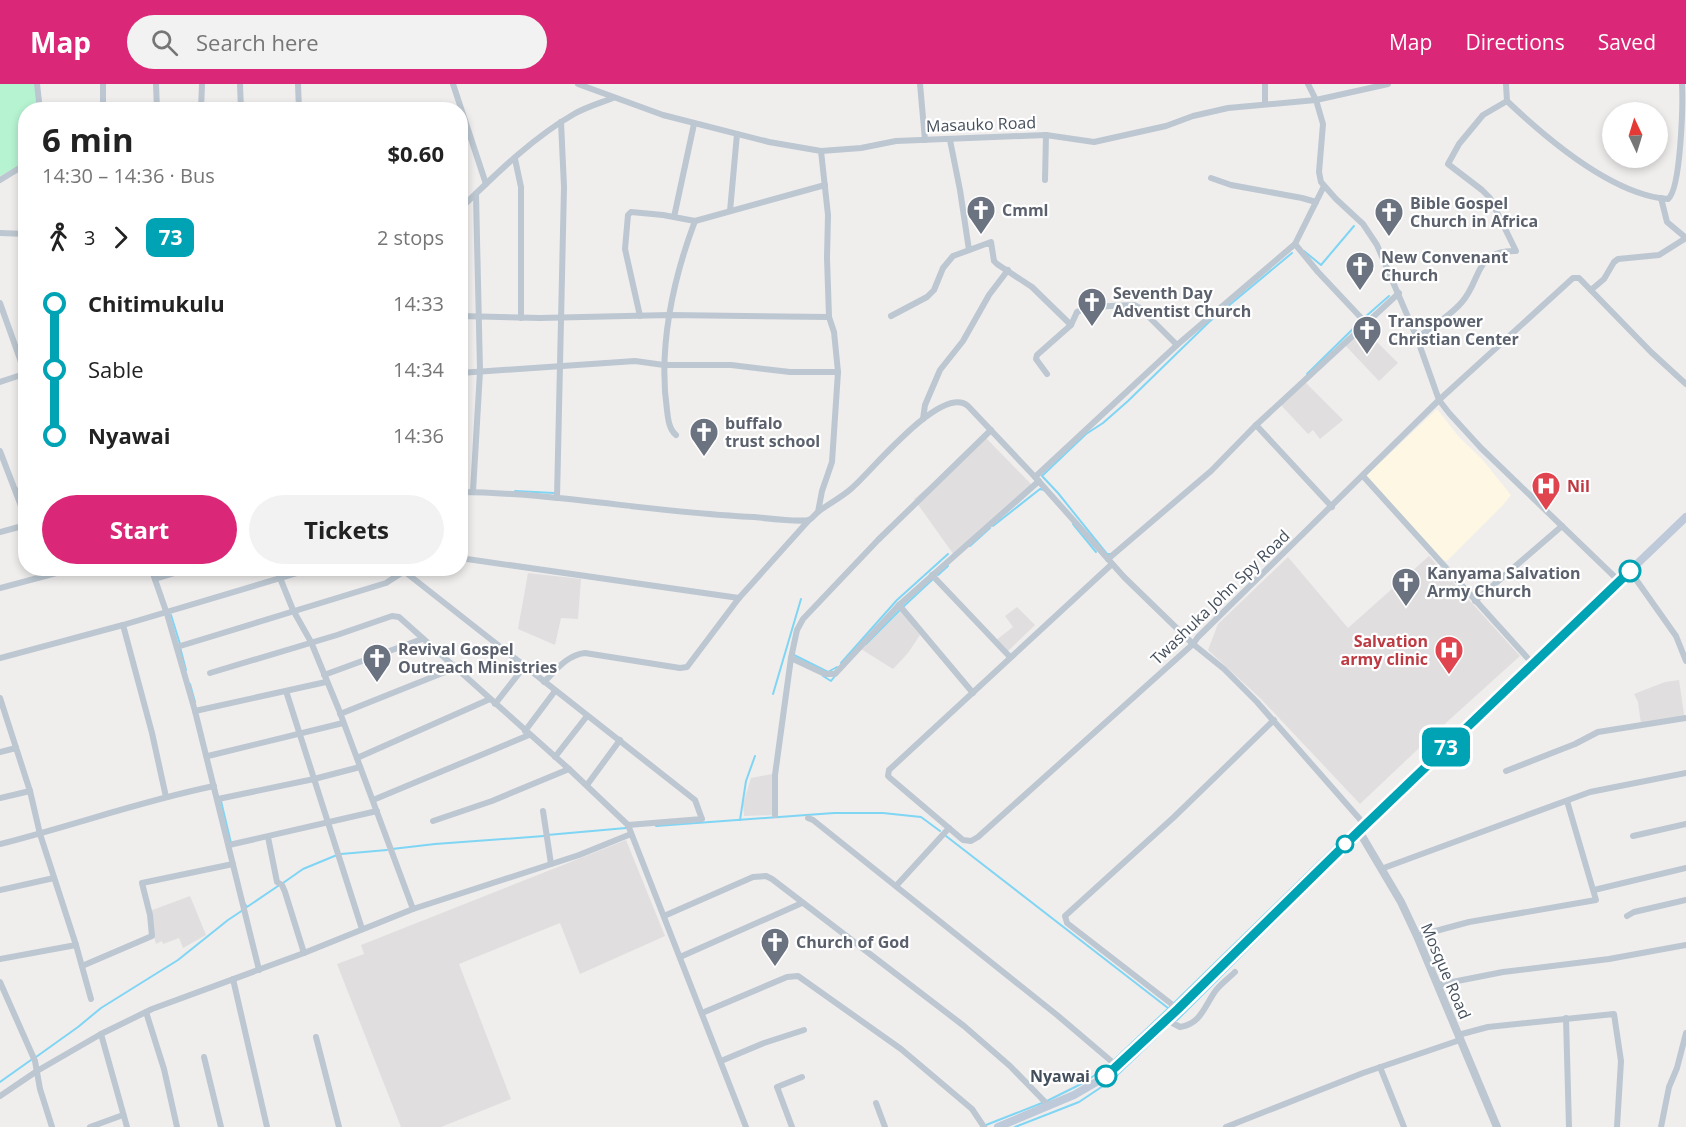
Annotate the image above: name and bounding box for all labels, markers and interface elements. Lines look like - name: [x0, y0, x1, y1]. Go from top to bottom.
- search box: [127, 15, 547, 69]
- text: Map: [30, 23, 91, 61]
- icon: search: [148, 26, 181, 59]
- text: Search here: [196, 27, 319, 57]
- text: Map: [1389, 28, 1432, 56]
- text: Directions: [1465, 28, 1565, 56]
- text: Saved: [1598, 28, 1656, 56]
- north arrow: [1602, 102, 1668, 168]
- map controls: [1602, 102, 1668, 168]
- street label: Masauko Road: [926, 111, 1036, 137]
- text: 6 min: [42, 117, 134, 162]
- text: $0.60: [387, 138, 444, 168]
- text: 14:30 – 14:36 · Bus: [42, 162, 215, 189]
- place label: Bible Gospel Church in Africa: [1410, 192, 1538, 232]
- church icon: Cmml: [965, 194, 997, 236]
- church icon: Bible Gospel Church in Africa: [1373, 196, 1405, 238]
- place label: Cmml: [1002, 199, 1049, 221]
- icon: walk: [42, 221, 75, 254]
- icon: forward: [104, 221, 137, 254]
- text: 73: [158, 223, 182, 251]
- text: 3: [84, 224, 95, 251]
- text: 2 stops: [377, 224, 444, 251]
- place label: New Convenant Church: [1381, 246, 1508, 286]
- church icon: New Convenant Church: [1344, 250, 1376, 292]
- place label: Seventh Day Adventist Church: [1113, 282, 1251, 322]
- church icon: Seventh Day Adventist Church: [1076, 286, 1108, 328]
- text: Chitimukulu: [88, 288, 225, 318]
- text: 14:33: [393, 290, 444, 317]
- place label: Transpower Christian Center: [1388, 310, 1519, 350]
- church icon: Transpower Christian Center: [1351, 314, 1383, 356]
- text: Sable: [88, 354, 144, 384]
- text: 14:34: [393, 356, 444, 383]
- place label: buffalo trust school: [725, 412, 820, 452]
- church icon: buffalo trust school: [688, 416, 720, 458]
- text: Nyawai: [88, 420, 171, 450]
- text: 14:36: [393, 422, 444, 449]
- hospital icon: Nil: [1530, 470, 1562, 512]
- place label: Nil: [1567, 475, 1590, 497]
- button: Start: [42, 495, 237, 564]
- button: Tickets: [249, 495, 444, 564]
- street label: Twashuka John Spy Road: [1146, 525, 1294, 669]
- unlabelled marker: [1619, 560, 1641, 582]
- place label: Kanyama Salvation Army Church: [1427, 562, 1580, 602]
- church icon: Kanyama Salvation Army Church: [1390, 566, 1422, 608]
- place label: Salvation army clinic: [1340, 630, 1428, 670]
- hospital icon: Salvation army clinic: [1433, 634, 1465, 676]
- place label: Revival Gospel Outreach Ministries: [398, 638, 557, 678]
- church icon: Revival Gospel Outreach Ministries: [361, 642, 393, 684]
- line badge: 73: [1419, 728, 1473, 766]
- text: 73: [1434, 733, 1458, 761]
- unlabelled marker: [1336, 835, 1354, 853]
- street label: Mosque Road: [1416, 919, 1476, 1023]
- church icon: Church of God: [759, 926, 791, 968]
- place label: Church of God: [796, 931, 909, 953]
- place label: Nyawai: [1030, 1065, 1090, 1087]
- marker: Nyawai: [1095, 1065, 1117, 1087]

